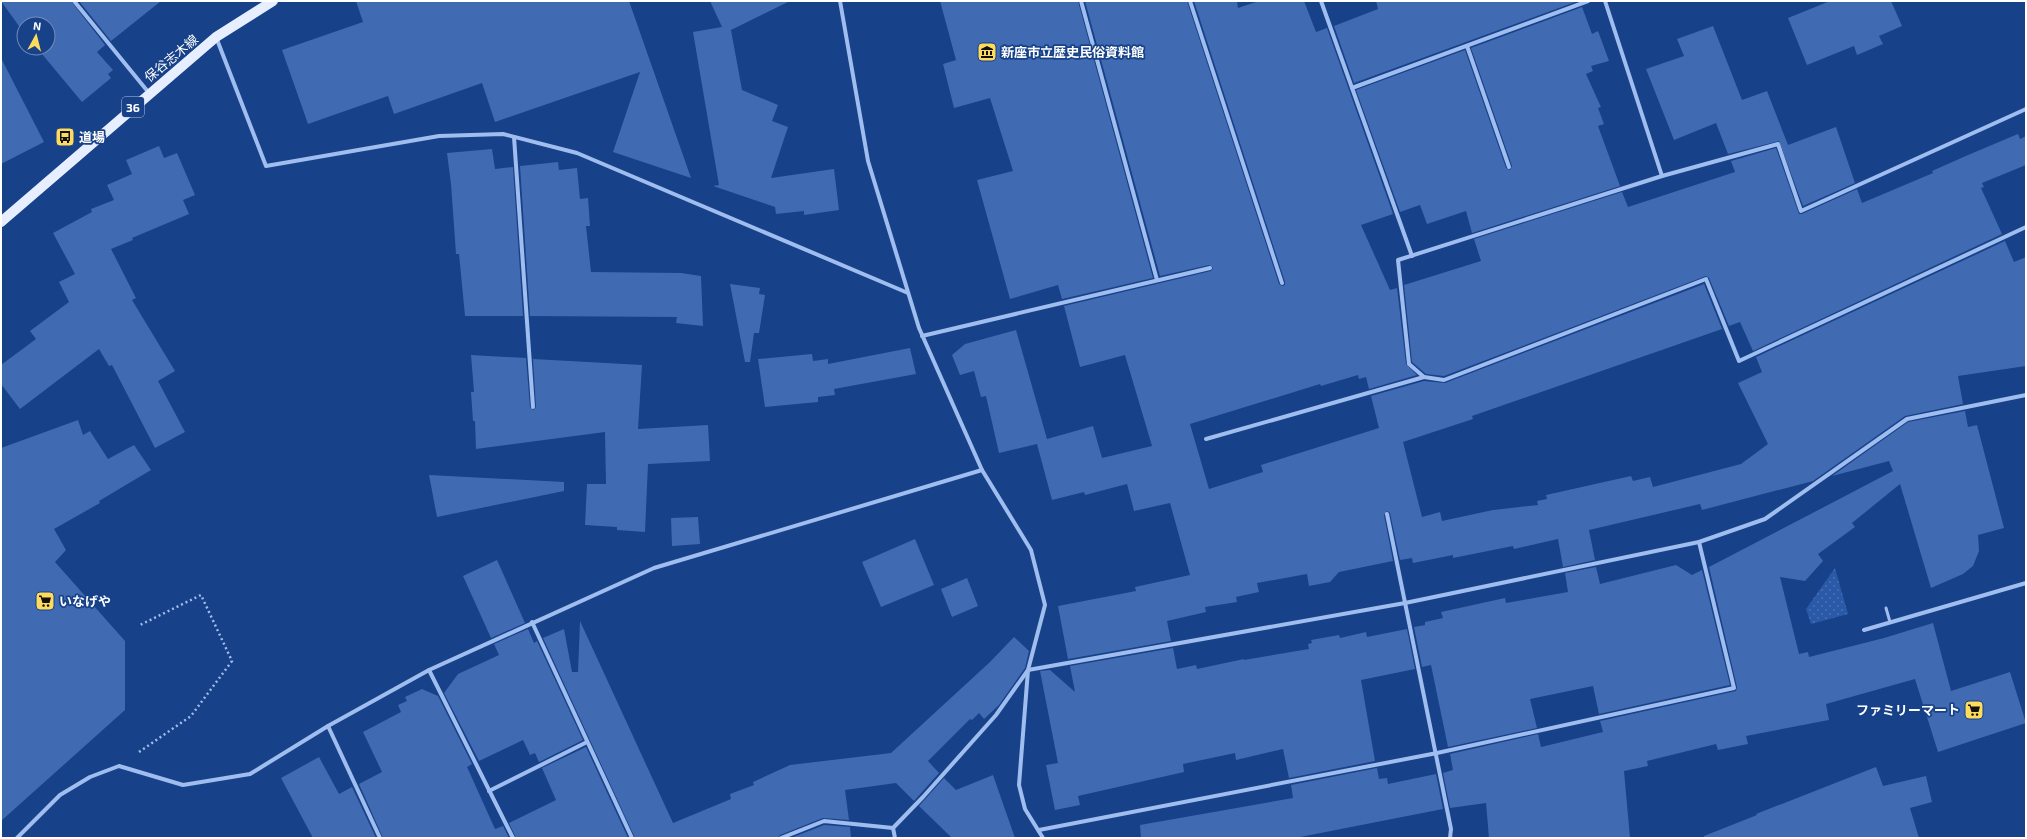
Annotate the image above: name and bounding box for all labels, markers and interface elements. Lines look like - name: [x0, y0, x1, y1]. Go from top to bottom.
- north arrow: [16, 16, 56, 56]
- text: N: [33, 19, 42, 33]
- street label: 保谷志木線: [141, 31, 201, 85]
- museum icon: 新座市立歴史民俗資料館: [976, 41, 998, 63]
- place label: 新座市立歴史民俗資料館: [1001, 44, 1144, 60]
- road number: 36: [122, 97, 144, 117]
- bus stop icon: 道場: [54, 126, 76, 148]
- place label: 道場: [79, 129, 105, 145]
- supermarket icon: いなげや: [34, 590, 56, 612]
- place label: いなげや: [59, 593, 111, 609]
- supermarket icon: ファミリーマート: [1963, 699, 1985, 721]
- place label: ファミリーマート: [1856, 702, 1960, 718]

